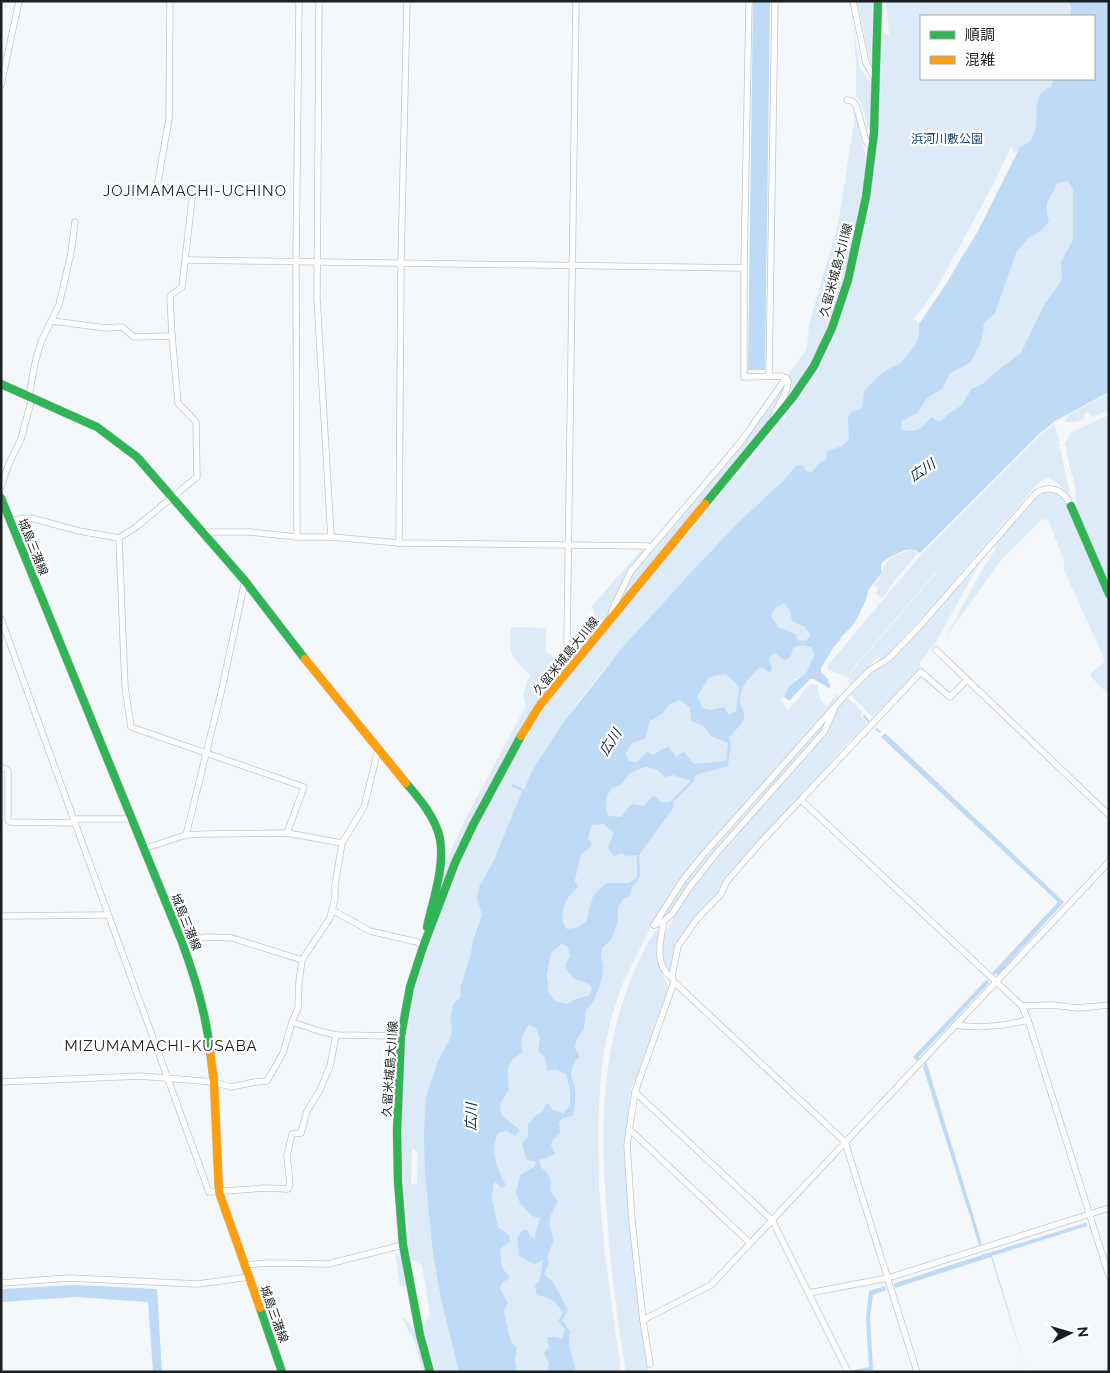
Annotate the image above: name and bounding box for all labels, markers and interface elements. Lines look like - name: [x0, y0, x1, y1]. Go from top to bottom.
- legend: [920, 15, 1095, 80]
- text: 順調: [965, 26, 995, 44]
- text: 混雑: [965, 51, 995, 69]
- park label: 浜河川敷公園: [911, 132, 983, 146]
- district label: JOJIMAMACHI-UCHINO: [103, 182, 287, 200]
- street label: 久留米城島大川線: [817, 222, 855, 318]
- water label: 広川: [906, 454, 940, 484]
- street label: 城島三潴線: [15, 517, 51, 577]
- street label: 久留米城島大川線: [530, 614, 602, 698]
- water label: 広川: [596, 724, 625, 758]
- street label: 城島三潴線: [168, 892, 204, 952]
- street label: 久留米城島大川線: [380, 1021, 400, 1117]
- district label: MIZUMAMACHI-KUSABA: [64, 1037, 258, 1055]
- water label: 広川: [463, 1101, 479, 1131]
- street label: 城島三潴線: [257, 1283, 291, 1345]
- north arrow: [1045, 1308, 1095, 1358]
- text: N: [1075, 1326, 1091, 1338]

